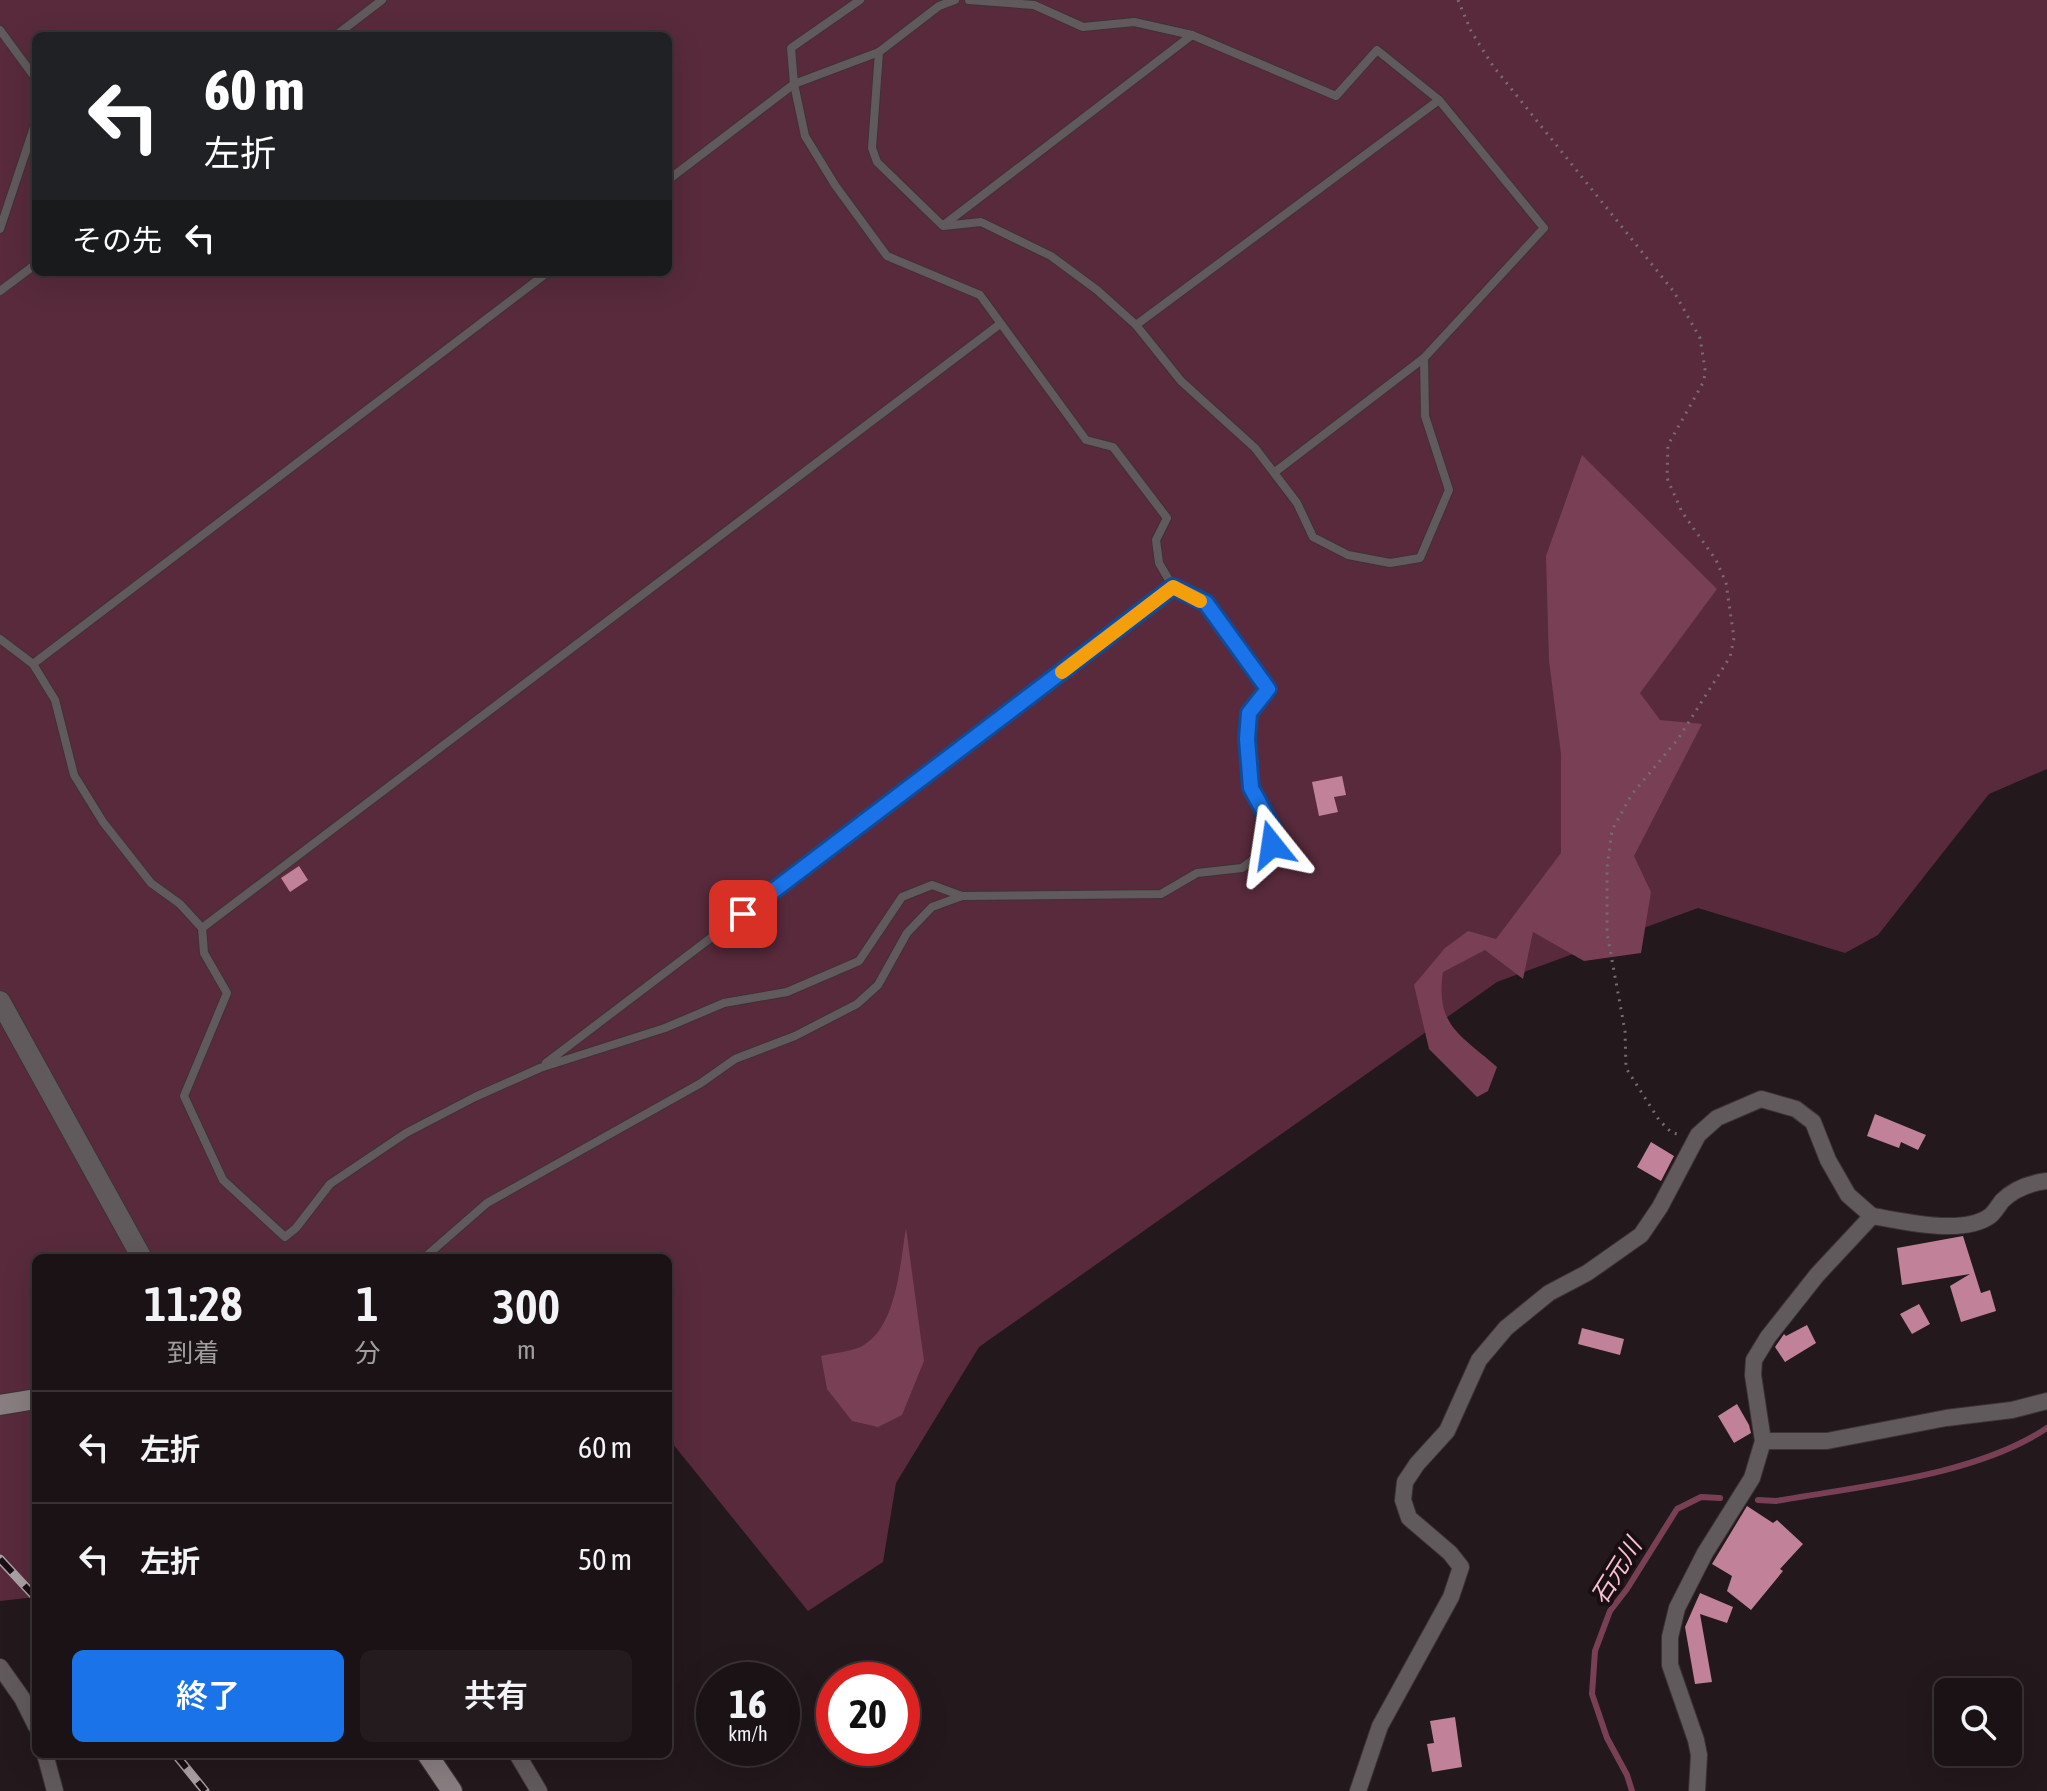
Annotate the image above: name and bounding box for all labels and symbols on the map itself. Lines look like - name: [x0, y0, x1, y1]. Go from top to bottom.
- position arrow: [1230, 803, 1314, 887]
- pin: [709, 880, 777, 948]
- water label: 石元川: [1585, 1531, 1648, 1609]
- speed limit sign: 20: [816, 1662, 920, 1766]

